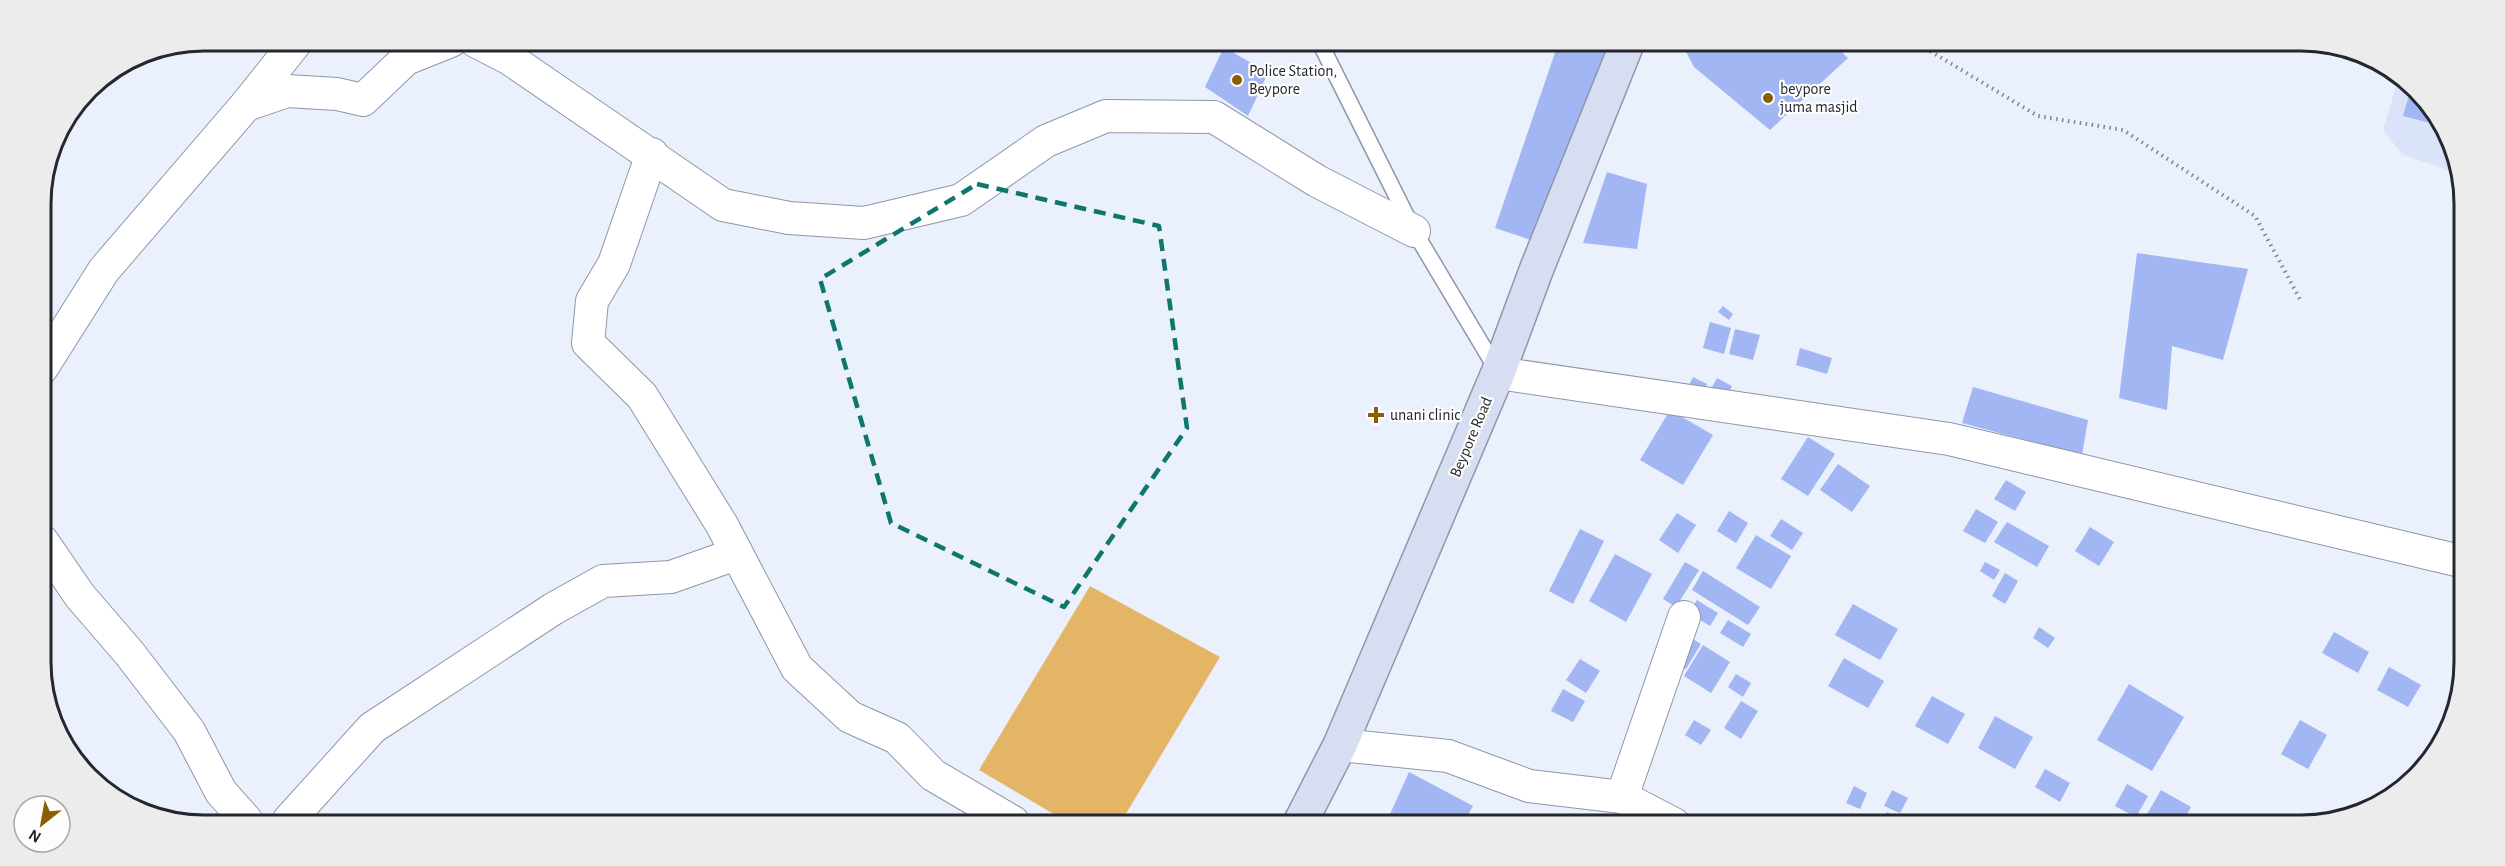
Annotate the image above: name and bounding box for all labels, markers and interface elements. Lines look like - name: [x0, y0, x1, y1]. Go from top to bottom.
- place label: Police Station, Beypore: [1249, 63, 1337, 98]
- marker: Police Station, Beypore: [1230, 73, 1244, 87]
- place label: beypore juma masjid: [1780, 81, 1858, 116]
- marker: beypore juma masjid: [1761, 91, 1775, 105]
- street label: Beypore Road: [1447, 395, 1496, 480]
- marker: unani clinic: [1367, 406, 1385, 424]
- place label: unani clinic: [1390, 407, 1461, 423]
- north arrow: [12, 794, 72, 854]
- text: N: [26, 826, 44, 846]

